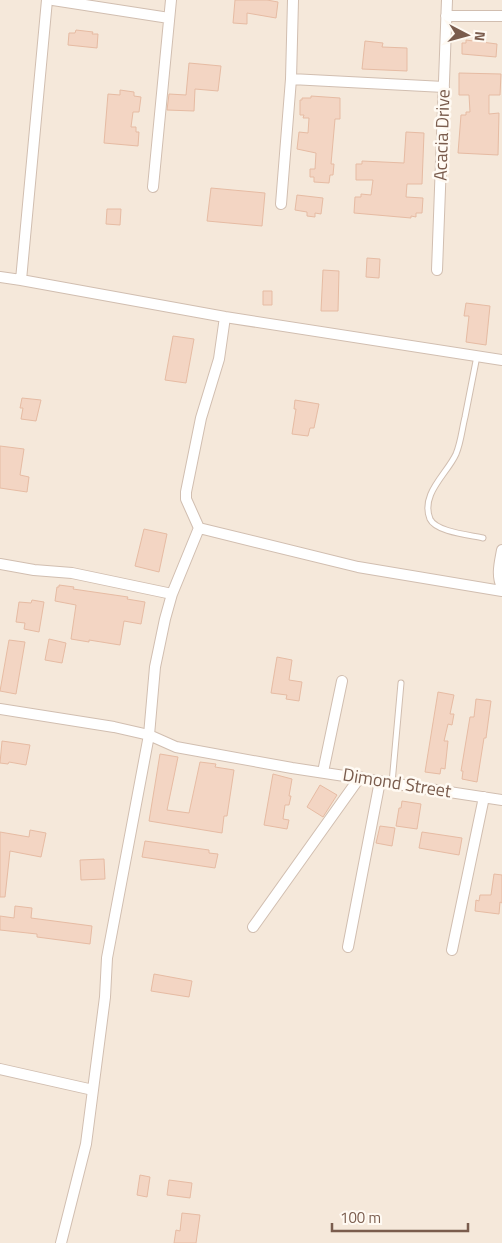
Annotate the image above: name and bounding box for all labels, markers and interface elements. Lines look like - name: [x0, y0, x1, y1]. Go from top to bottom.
- north arrow: [442, 10, 492, 60]
- text: N: [469, 30, 491, 42]
- street label: Acacia Drive: [426, 89, 457, 181]
- street label: Dimond Street: [341, 761, 454, 805]
- scale bar: [332, 1200, 468, 1232]
- text: 100 m: [340, 1206, 381, 1229]

